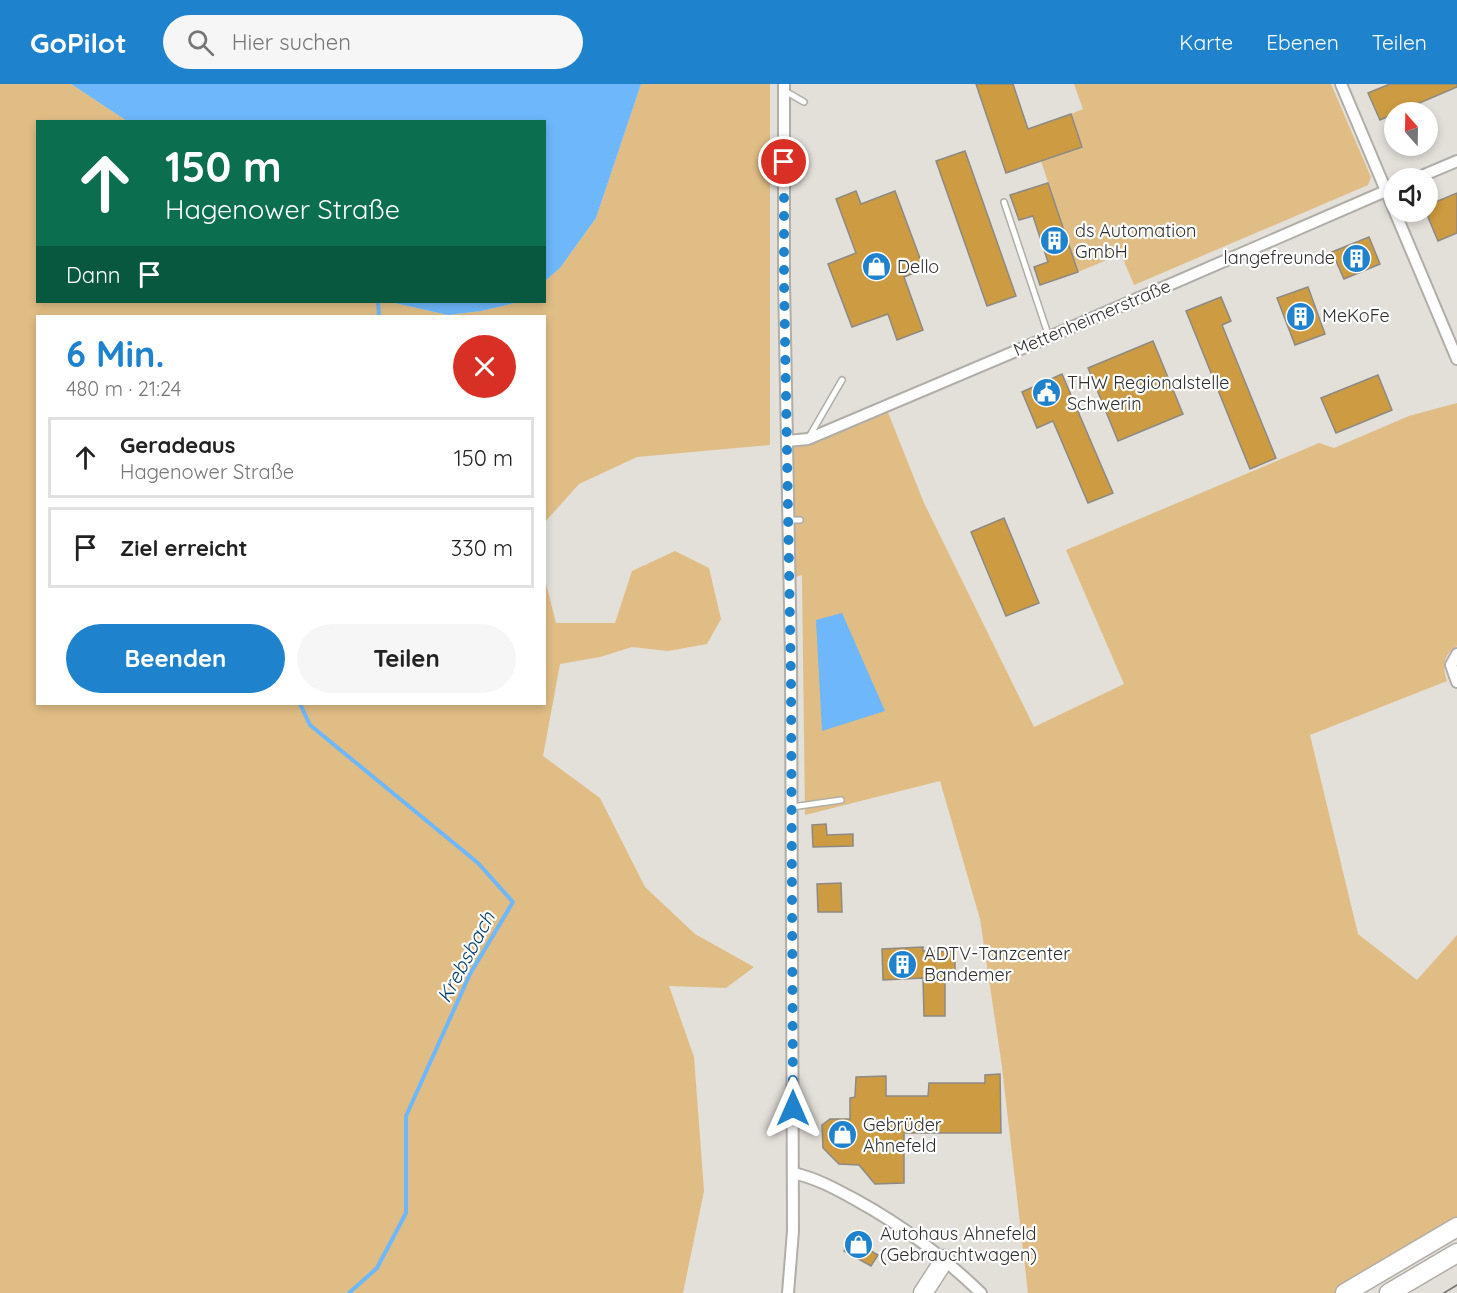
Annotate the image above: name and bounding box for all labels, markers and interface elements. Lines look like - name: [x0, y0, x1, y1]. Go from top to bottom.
- search box: [163, 15, 583, 69]
- text: GoPilot: [30, 25, 127, 60]
- icon: search: [184, 26, 217, 59]
- text: Hier suchen: [232, 28, 351, 56]
- text: Karte: [1179, 29, 1233, 55]
- text: Ebenen: [1266, 29, 1339, 55]
- text: Teilen: [1372, 29, 1427, 55]
- north arrow: [1384, 102, 1438, 156]
- map controls: [1384, 102, 1438, 222]
- pin: [758, 136, 809, 187]
- text: 150 m: [165, 140, 282, 193]
- icon: ahead: [66, 144, 144, 222]
- icon: arrive: [767, 145, 800, 178]
- button: sound: [1384, 168, 1438, 222]
- text: Hagenower Straße: [165, 192, 400, 226]
- place label: ds Automation GmbH: [1075, 219, 1196, 263]
- building icon: ds Automation GmbH: [1038, 225, 1070, 257]
- building icon: langefreunde: [1340, 242, 1372, 274]
- place label: langefreunde: [1224, 246, 1335, 269]
- shop icon: Dello: [860, 251, 892, 283]
- place label: Dello: [897, 255, 939, 278]
- icon: arrive: [133, 258, 166, 291]
- text: Dann: [66, 261, 121, 289]
- street label: Mettenheimerstraße: [1010, 274, 1174, 361]
- building icon: MeKoFe: [1285, 300, 1317, 332]
- place label: MeKoFe: [1322, 304, 1390, 327]
- text: 6 Min.: [66, 331, 164, 376]
- button: close: [453, 335, 516, 398]
- place label: THW Regionalstelle Schwerin: [1067, 371, 1230, 415]
- text: 480 m · 21:24: [66, 376, 181, 401]
- public building icon: THW Regionalstelle Schwerin: [1030, 377, 1062, 409]
- text: Geradeaus: [120, 431, 235, 459]
- icon: ahead: [69, 441, 102, 474]
- text: 150 m: [454, 444, 513, 472]
- text: Hagenower Straße: [120, 459, 294, 484]
- icon: arrive: [69, 531, 102, 564]
- text: Ziel erreicht: [120, 534, 248, 562]
- text: 330 m: [451, 534, 513, 562]
- button: Beenden: [66, 624, 285, 693]
- button: Teilen: [297, 624, 516, 693]
- water label: Krebsbach: [431, 906, 500, 1007]
- place label: ADTV-Tanzcenter Bandemer: [924, 942, 1070, 986]
- building icon: ADTV-Tanzcenter Bandemer: [887, 948, 919, 980]
- position arrow: [761, 1076, 825, 1140]
- place label: Gebrüder Ahnefeld: [863, 1113, 942, 1157]
- shop icon: Gebrüder Ahnefeld: [826, 1119, 858, 1151]
- place label: Autohaus Ahnefeld (Gebrauchtwagen): [880, 1222, 1037, 1266]
- shop icon: Autohaus Ahnefeld (Gebrauchtwagen): [843, 1228, 875, 1260]

